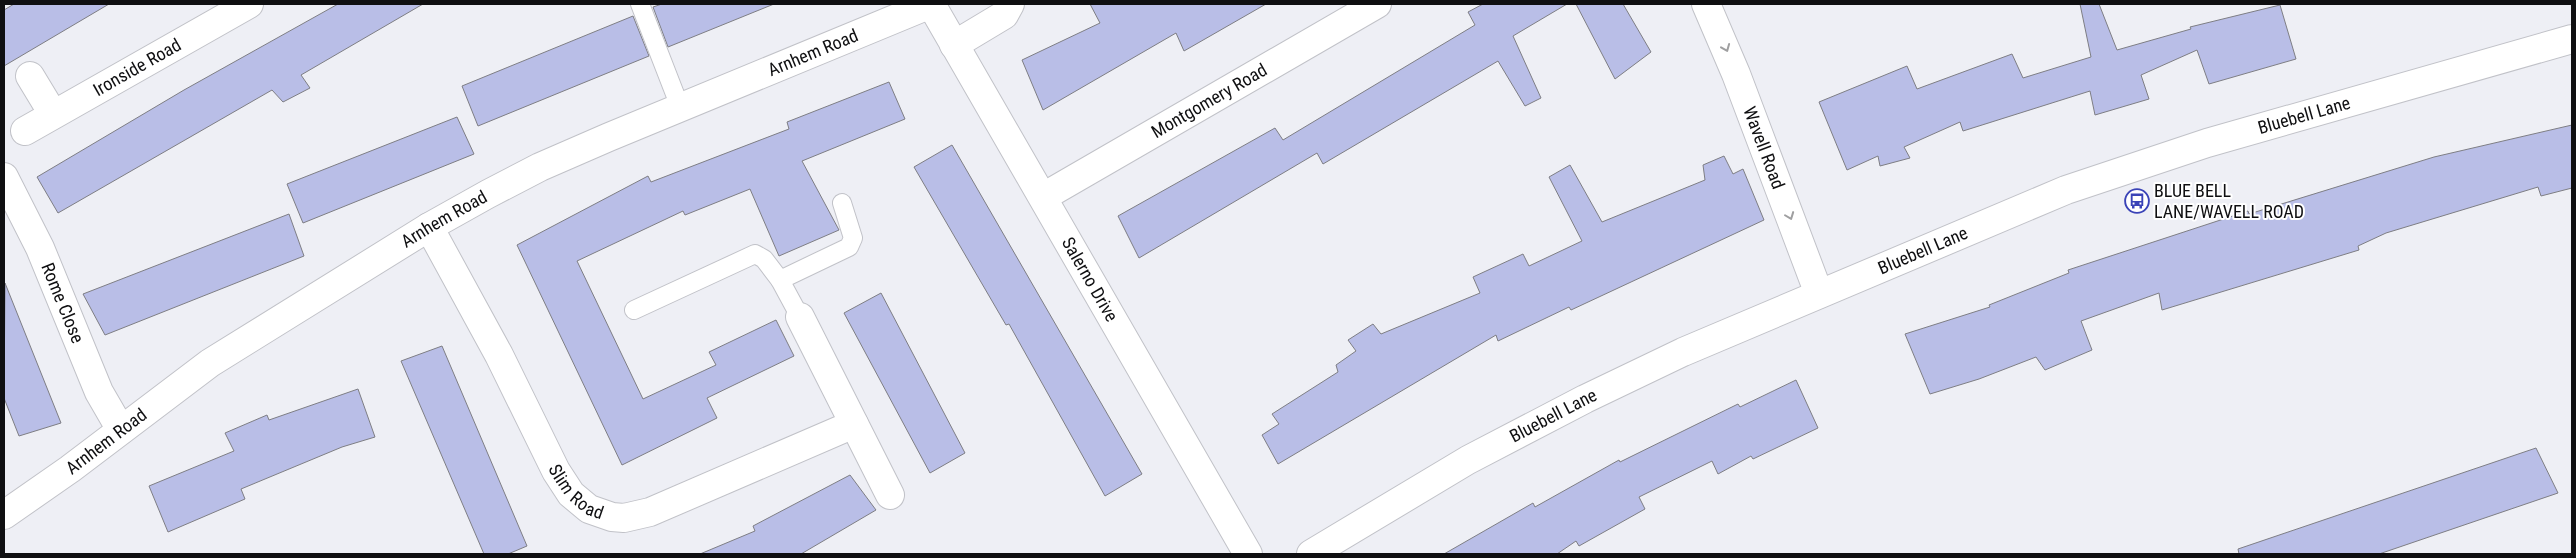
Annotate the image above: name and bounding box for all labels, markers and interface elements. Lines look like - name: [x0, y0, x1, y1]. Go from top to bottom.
- street label: Arnhem Road: [765, 24, 861, 80]
- street label: Ironside Road: [89, 34, 185, 100]
- one-way arrow: [1720, 43, 1730, 52]
- street label: Montgomery Road: [1147, 59, 1271, 142]
- street label: Bluebell Lane: [2255, 92, 2353, 138]
- street label: Wavell Road: [1739, 103, 1789, 192]
- place label: BLUE BELL LANE/WAVELL ROAD: [2154, 180, 2304, 222]
- street label: Arnhem Road: [397, 186, 491, 252]
- bus stop icon: BLUE BELL LANE/WAVELL ROAD: [2124, 188, 2150, 214]
- one-way arrow: [1784, 211, 1794, 220]
- street label: Bluebell Lane: [1875, 222, 1971, 278]
- street label: Salerno Drive: [1058, 233, 1123, 325]
- street label: Rome Close: [37, 260, 89, 346]
- street label: Bluebell Lane: [1506, 384, 1600, 446]
- street label: Arnhem Road: [62, 404, 150, 478]
- street label: Slim Road: [544, 461, 607, 523]

